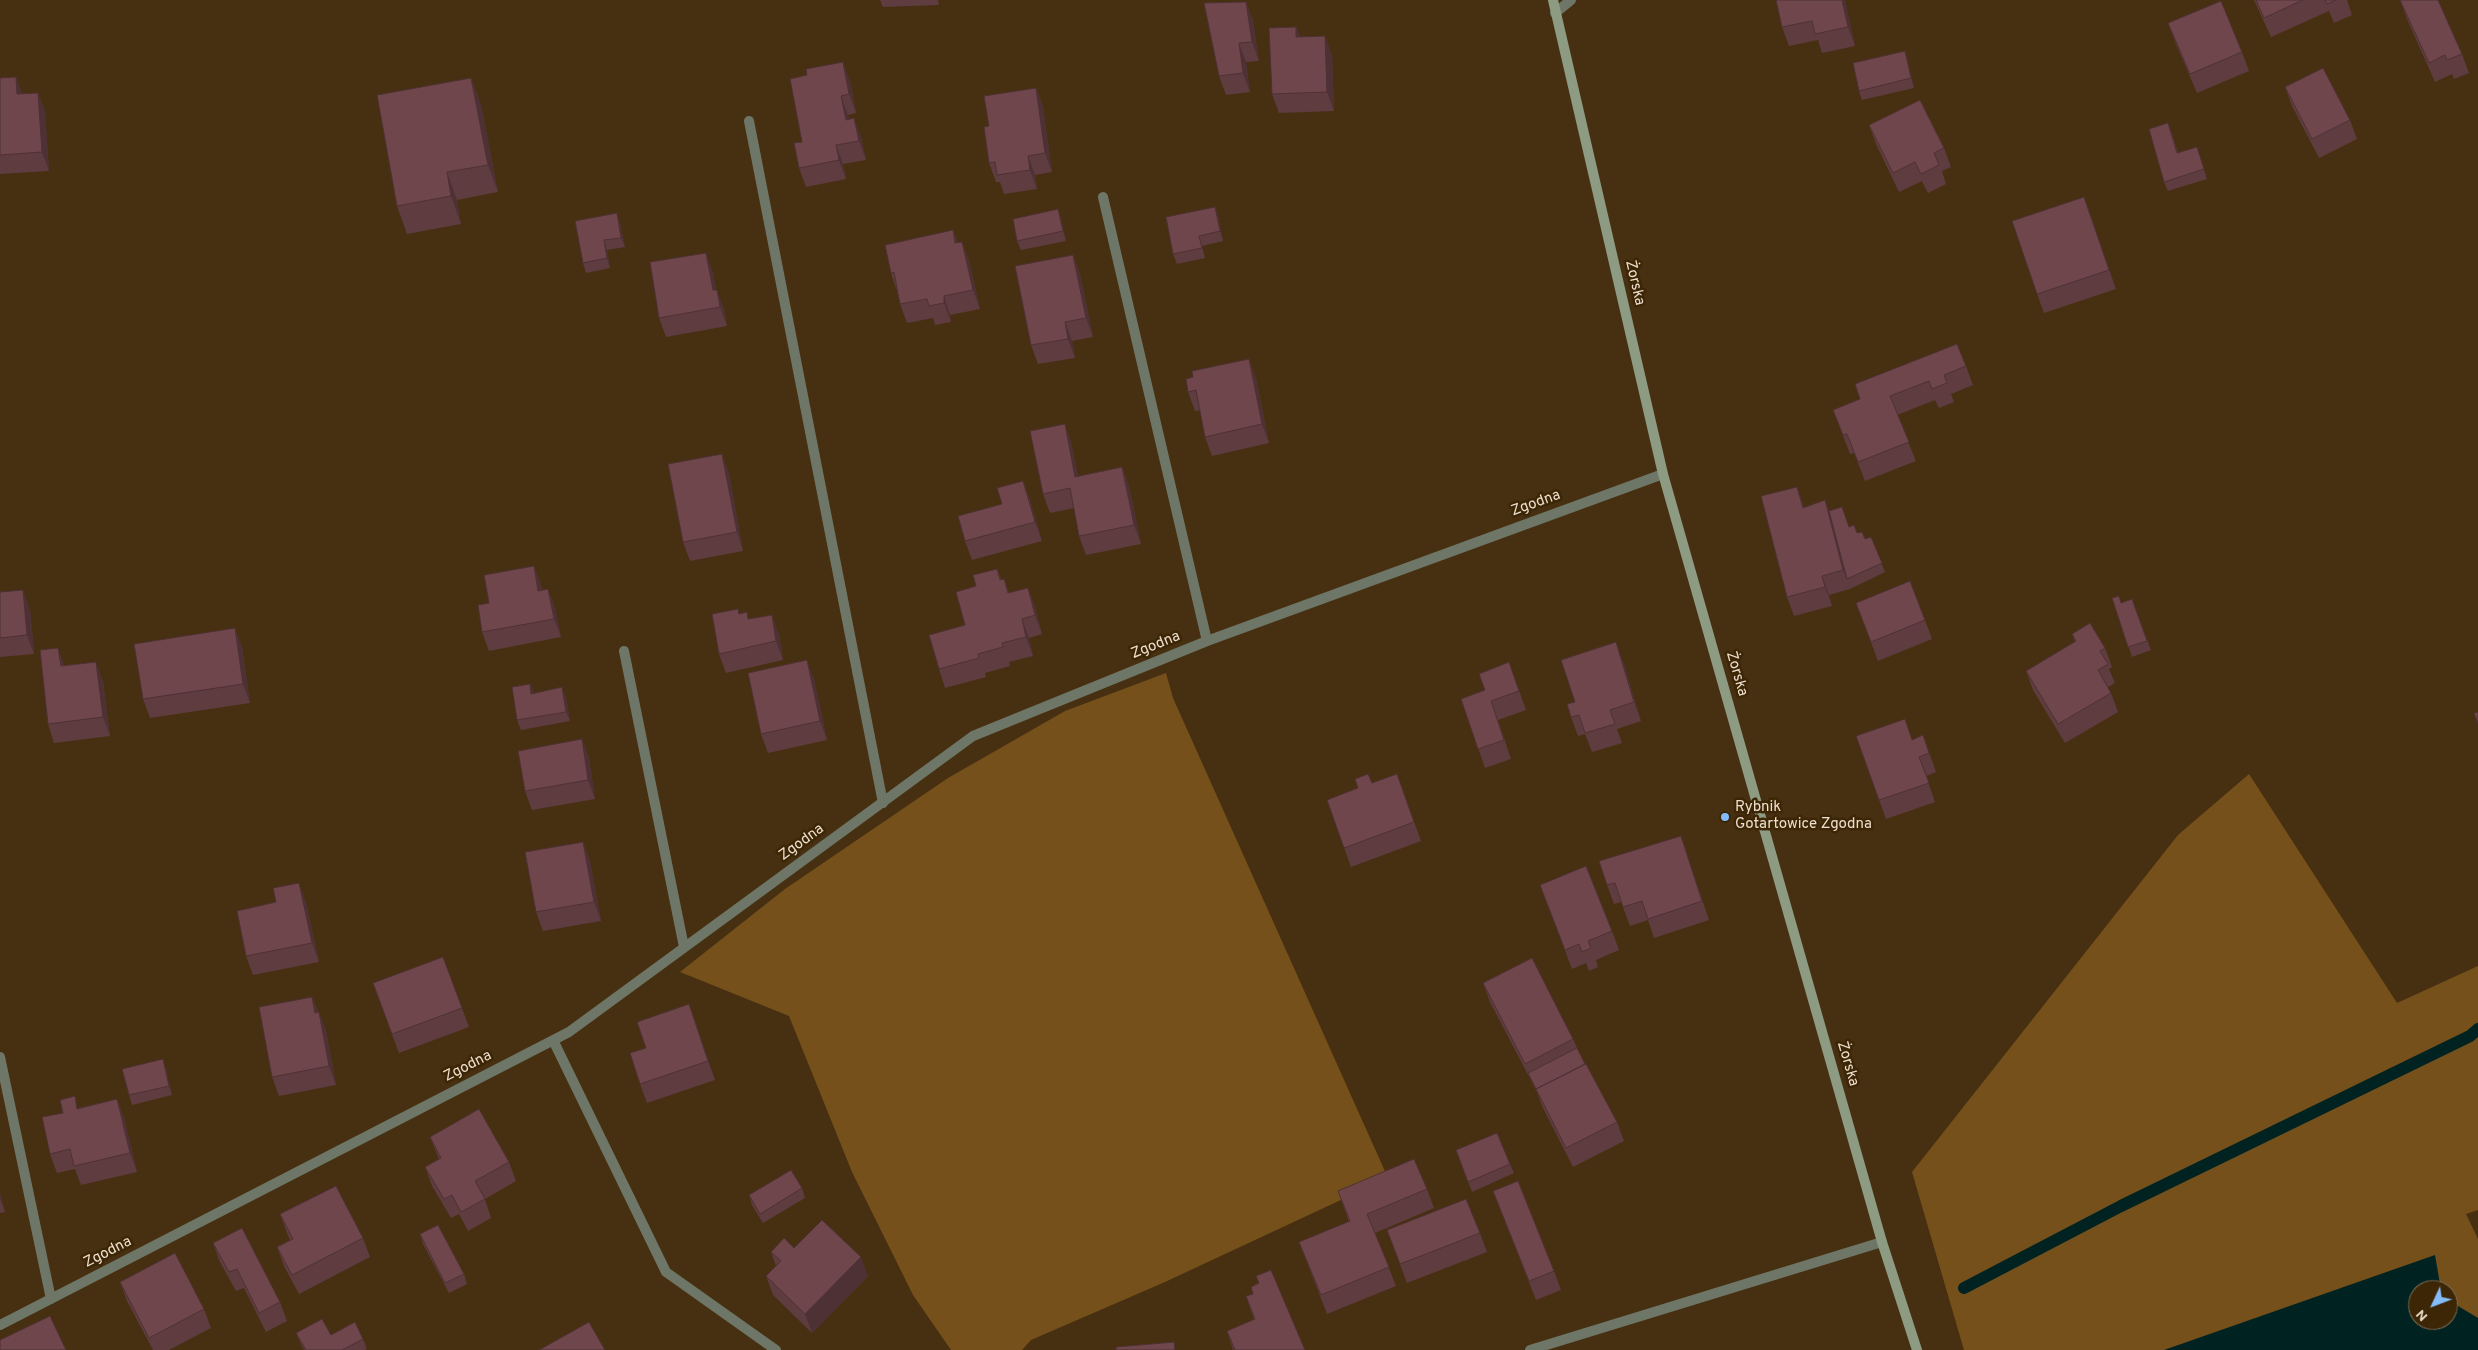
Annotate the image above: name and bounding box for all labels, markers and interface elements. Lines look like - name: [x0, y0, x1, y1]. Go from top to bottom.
- street label: Żorska: [1620, 259, 1648, 307]
- street label: Zgodna: [1509, 487, 1563, 521]
- street label: Zgodna: [1129, 628, 1183, 664]
- street label: Żorska: [1721, 649, 1751, 699]
- place label: Rybnik Gotartowice Zgodna: [1735, 799, 1872, 834]
- marker: Rybnik Gotartowice Zgodna: [1719, 811, 1731, 823]
- street label: Zgodna: [776, 821, 828, 865]
- street label: Żorska: [1832, 1039, 1862, 1089]
- street label: Zgodna: [441, 1047, 495, 1087]
- street label: Zgodna: [81, 1233, 135, 1273]
- north arrow: [2408, 1280, 2458, 1330]
- text: N: [2413, 1305, 2432, 1324]

